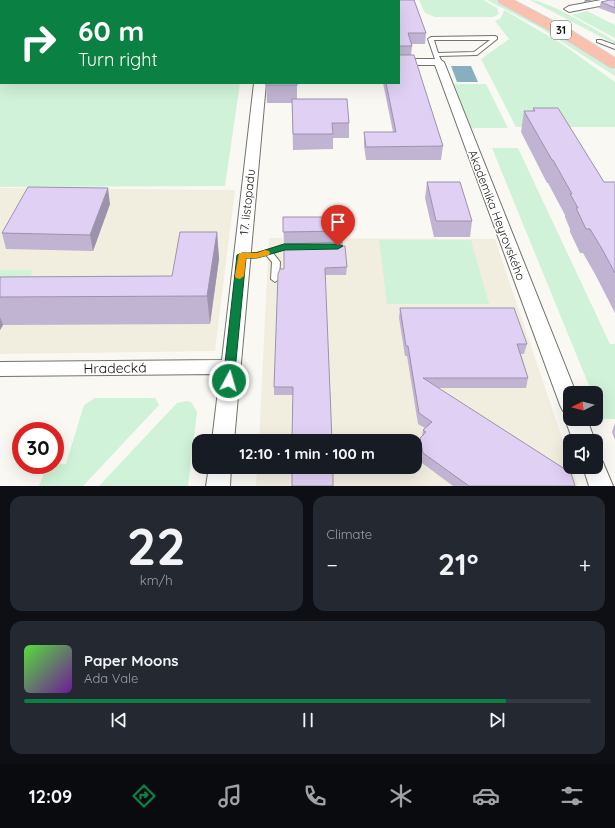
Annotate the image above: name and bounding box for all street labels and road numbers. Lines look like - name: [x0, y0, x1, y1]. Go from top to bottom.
- road number: 31: [551, 21, 571, 39]
- street label: Akademika Heyrovského: [465, 148, 529, 282]
- street label: 17. listopadu: [236, 168, 258, 236]
- street label: Hradecká: [83, 358, 147, 378]

